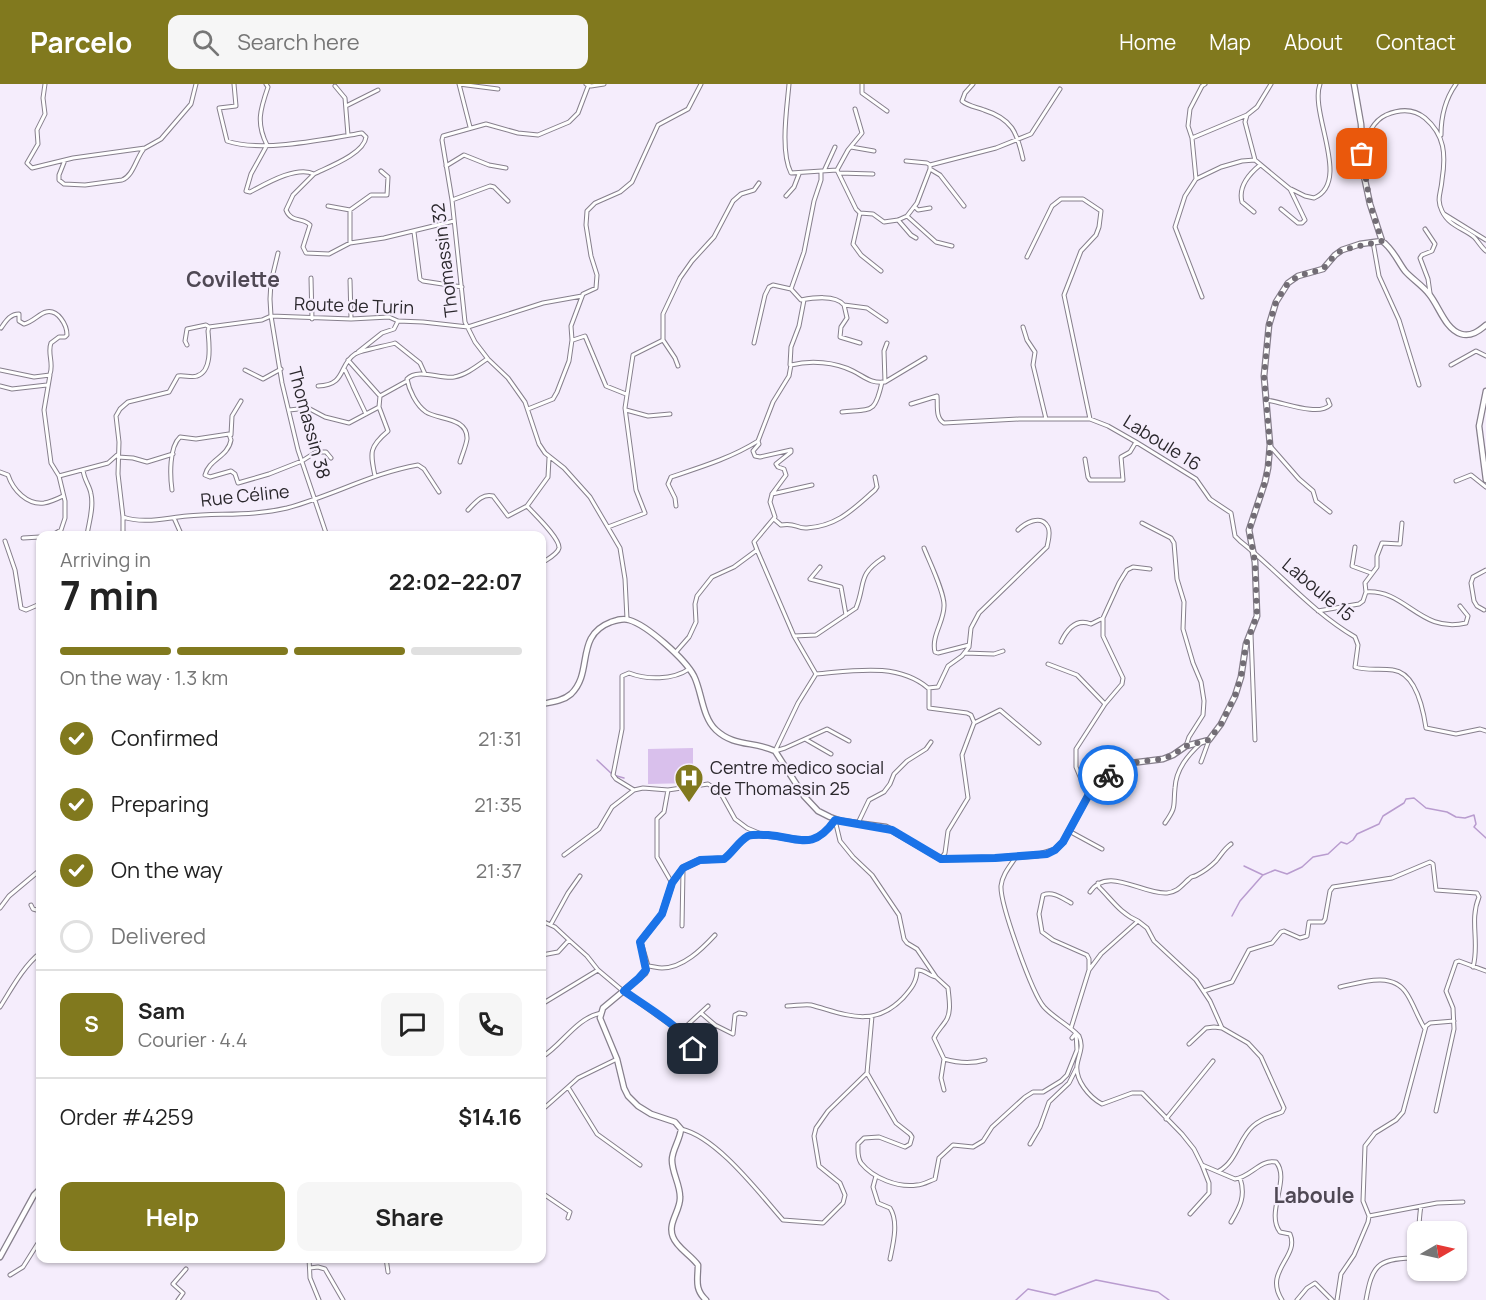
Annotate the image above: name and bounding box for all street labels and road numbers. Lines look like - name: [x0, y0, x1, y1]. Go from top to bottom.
- street label: Thomassin 32: [425, 202, 463, 319]
- street label: Route de Turin: [293, 291, 415, 319]
- street label: Thomassin 38: [283, 364, 336, 481]
- street label: Laboule 16: [1119, 409, 1206, 476]
- street label: Rue Céline: [199, 478, 290, 512]
- street label: Laboule 15: [1278, 552, 1360, 626]

